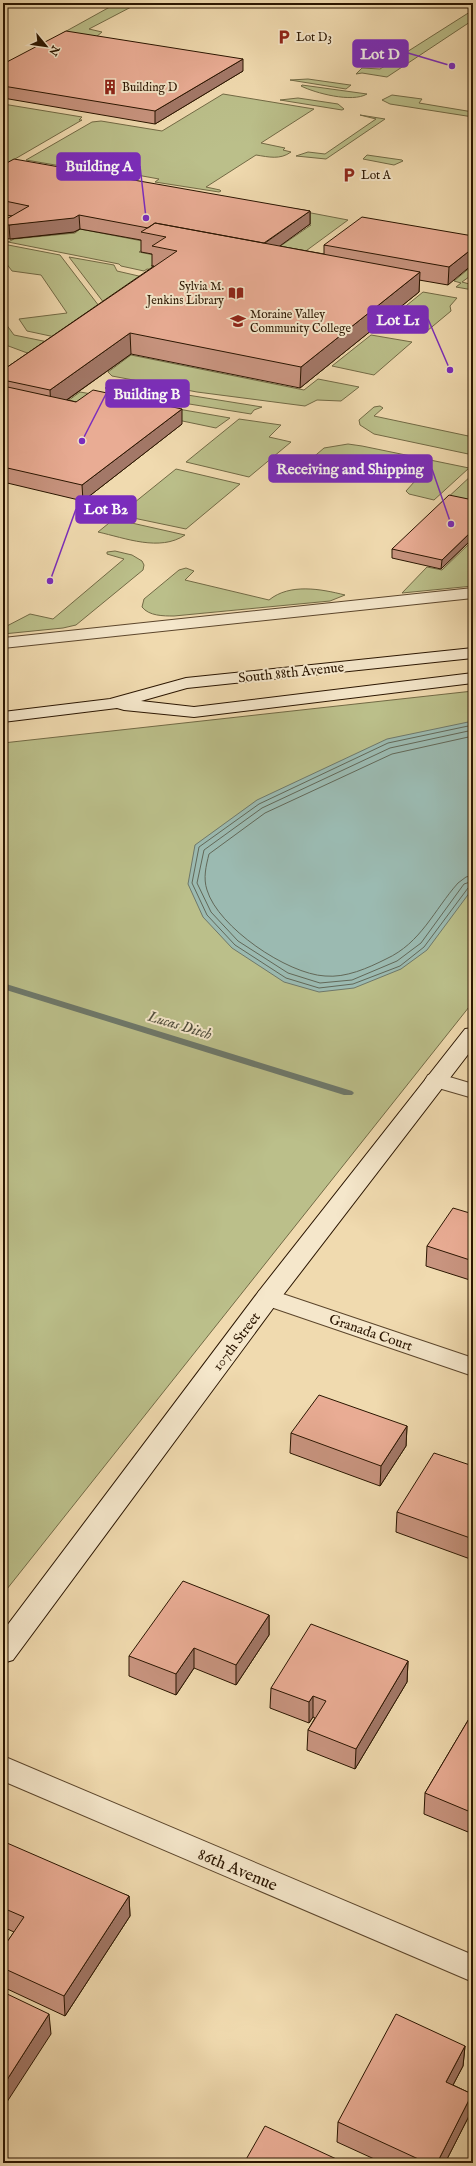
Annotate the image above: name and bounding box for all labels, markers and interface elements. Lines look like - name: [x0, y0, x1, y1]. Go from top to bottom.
- north arrow: [26, 26, 66, 66]
- parking icon: Lot D3: [275, 28, 293, 46]
- place label: Lot D3: [296, 30, 332, 45]
- callout: Lot D: [353, 40, 408, 67]
- text: N: [45, 42, 63, 58]
- text: Lot D: [360, 45, 400, 64]
- building icon: Building D: [101, 78, 119, 96]
- place label: Building D: [122, 80, 178, 95]
- callout: Building A: [57, 153, 140, 180]
- text: Building A: [65, 157, 134, 176]
- parking icon: Lot A: [340, 166, 358, 184]
- place label: Lot A: [361, 168, 392, 183]
- place label: Sylvia M. Jenkins Library: [145, 279, 224, 309]
- library icon: Sylvia M. Jenkins Library: [227, 284, 245, 302]
- callout: Lot L1: [368, 306, 428, 333]
- place label: Moraine Valley Community College: [250, 307, 351, 336]
- text: Lot L1: [376, 311, 420, 330]
- school or university icon: Moraine Valley Community College: [229, 312, 247, 330]
- callout: Building B: [106, 380, 189, 407]
- text: Building B: [113, 385, 181, 404]
- callout: Receiving and Shipping: [269, 455, 432, 482]
- text: Receiving and Shipping: [276, 460, 424, 479]
- callout: Lot B2: [76, 496, 136, 523]
- text: Lot B2: [84, 500, 128, 519]
- street label: South 88th Avenue: [237, 658, 345, 688]
- water label: Lucas Ditch: [145, 1006, 215, 1044]
- street label: 107th Street: [209, 1309, 265, 1374]
- street label: Granada Court: [327, 1310, 415, 1356]
- street label: 86th Avenue: [194, 1844, 281, 1897]

